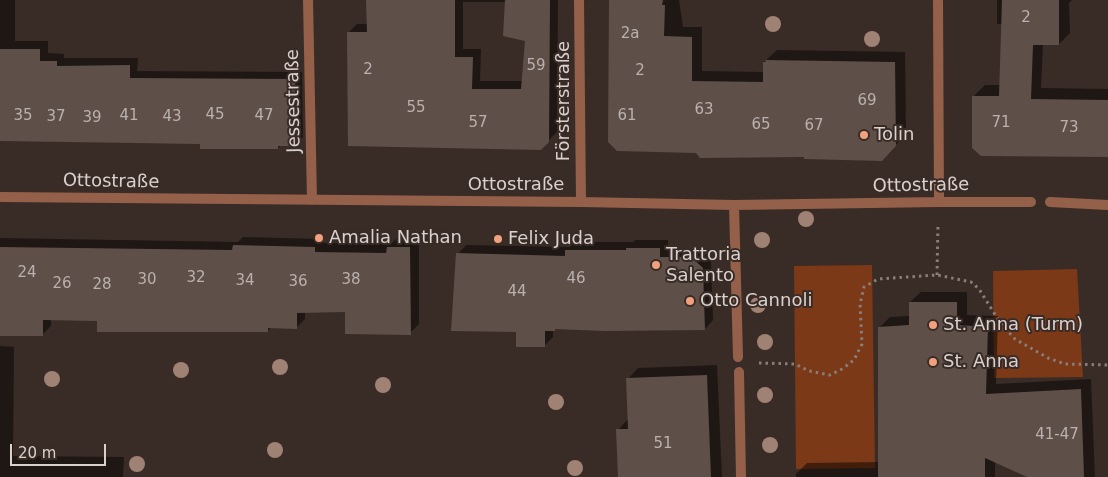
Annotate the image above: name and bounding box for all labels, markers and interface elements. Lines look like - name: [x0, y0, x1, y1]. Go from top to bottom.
- house number: 2: [1021, 9, 1031, 27]
- house number: 2a: [621, 25, 639, 43]
- street label: Försterstraße: [553, 41, 575, 161]
- street label: Jessestraße: [282, 49, 306, 153]
- house number: 59: [526, 57, 546, 75]
- house number: 2: [363, 61, 373, 79]
- house number: 2: [635, 62, 645, 80]
- house number: 69: [857, 92, 877, 110]
- house number: 55: [406, 99, 426, 117]
- house number: 63: [694, 101, 714, 119]
- house number: 45: [205, 106, 225, 124]
- house number: 35: [13, 107, 33, 125]
- house number: 41: [119, 107, 139, 125]
- house number: 47: [254, 107, 274, 125]
- house number: 61: [617, 107, 637, 125]
- house number: 37: [46, 108, 66, 126]
- house number: 43: [162, 108, 182, 126]
- house number: 39: [82, 109, 102, 127]
- house number: 57: [468, 114, 488, 132]
- house number: 71: [991, 114, 1011, 132]
- house number: 65: [751, 116, 771, 134]
- house number: 67: [804, 117, 824, 135]
- house number: 73: [1059, 119, 1079, 137]
- place label: Tolin: [874, 124, 914, 146]
- marker: Tolin: [858, 129, 870, 141]
- street label: Ottostraße: [63, 170, 159, 194]
- street label: Ottostraße: [468, 174, 564, 196]
- street label: Ottostraße: [873, 174, 969, 198]
- place label: Amalia Nathan: [329, 227, 462, 249]
- place label: Felix Juda: [508, 228, 594, 250]
- marker: Amalia Nathan: [313, 232, 325, 244]
- marker: Felix Juda: [492, 233, 504, 245]
- place label: Trattoria Salento: [666, 244, 741, 286]
- marker: Trattoria Salento: [650, 259, 662, 271]
- house number: 24: [17, 264, 37, 282]
- house number: 32: [186, 269, 206, 287]
- house number: 46: [566, 270, 586, 288]
- house number: 30: [137, 271, 157, 289]
- house number: 38: [341, 271, 361, 289]
- house number: 34: [235, 272, 255, 290]
- house number: 36: [288, 273, 308, 291]
- house number: 26: [52, 275, 72, 293]
- house number: 28: [92, 276, 112, 294]
- house number: 44: [507, 283, 527, 301]
- place label: Otto Cannoli: [700, 290, 812, 312]
- marker: Otto Cannoli: [684, 295, 696, 307]
- place label: St. Anna (Turm): [943, 314, 1083, 336]
- marker: St. Anna (Turm): [927, 319, 939, 331]
- place label: St. Anna: [943, 351, 1019, 373]
- marker: St. Anna: [927, 356, 939, 368]
- house number: 41-47: [1035, 426, 1079, 444]
- scale bar: [12, 434, 109, 466]
- house number: 51: [653, 435, 673, 453]
- text: 20 m: [18, 444, 56, 462]

